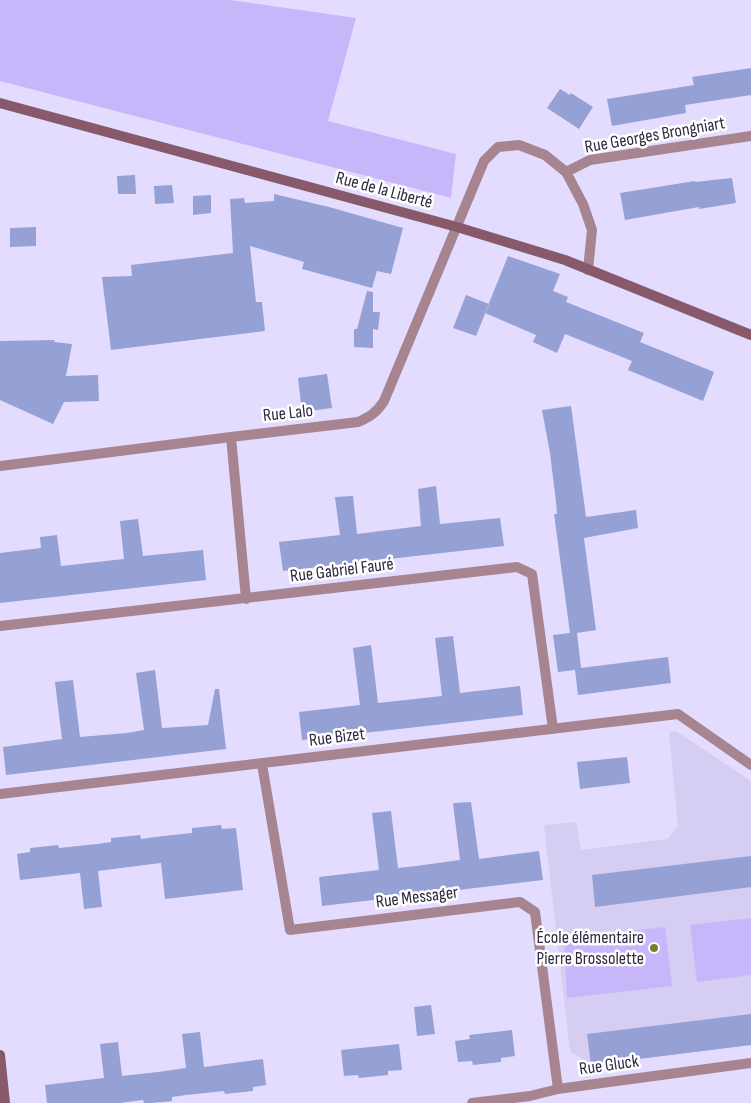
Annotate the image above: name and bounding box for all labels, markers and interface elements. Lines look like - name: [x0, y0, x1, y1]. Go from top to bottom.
- street label: Rue Georges Brongniart: [583, 113, 727, 159]
- street label: Rue de la Liberté: [333, 168, 435, 214]
- street label: Rue Lalo: [262, 401, 314, 427]
- street label: Rue Gabriel Fauré: [289, 554, 395, 588]
- street label: Rue Bizet: [308, 724, 366, 752]
- street label: Rue Messager: [375, 882, 459, 914]
- place label: École élémentaire Pierre Brossolette: [536, 927, 644, 970]
- marker: École élémentaire Pierre Brossolette: [648, 942, 660, 954]
- street label: Rue Gluck: [578, 1051, 640, 1081]

